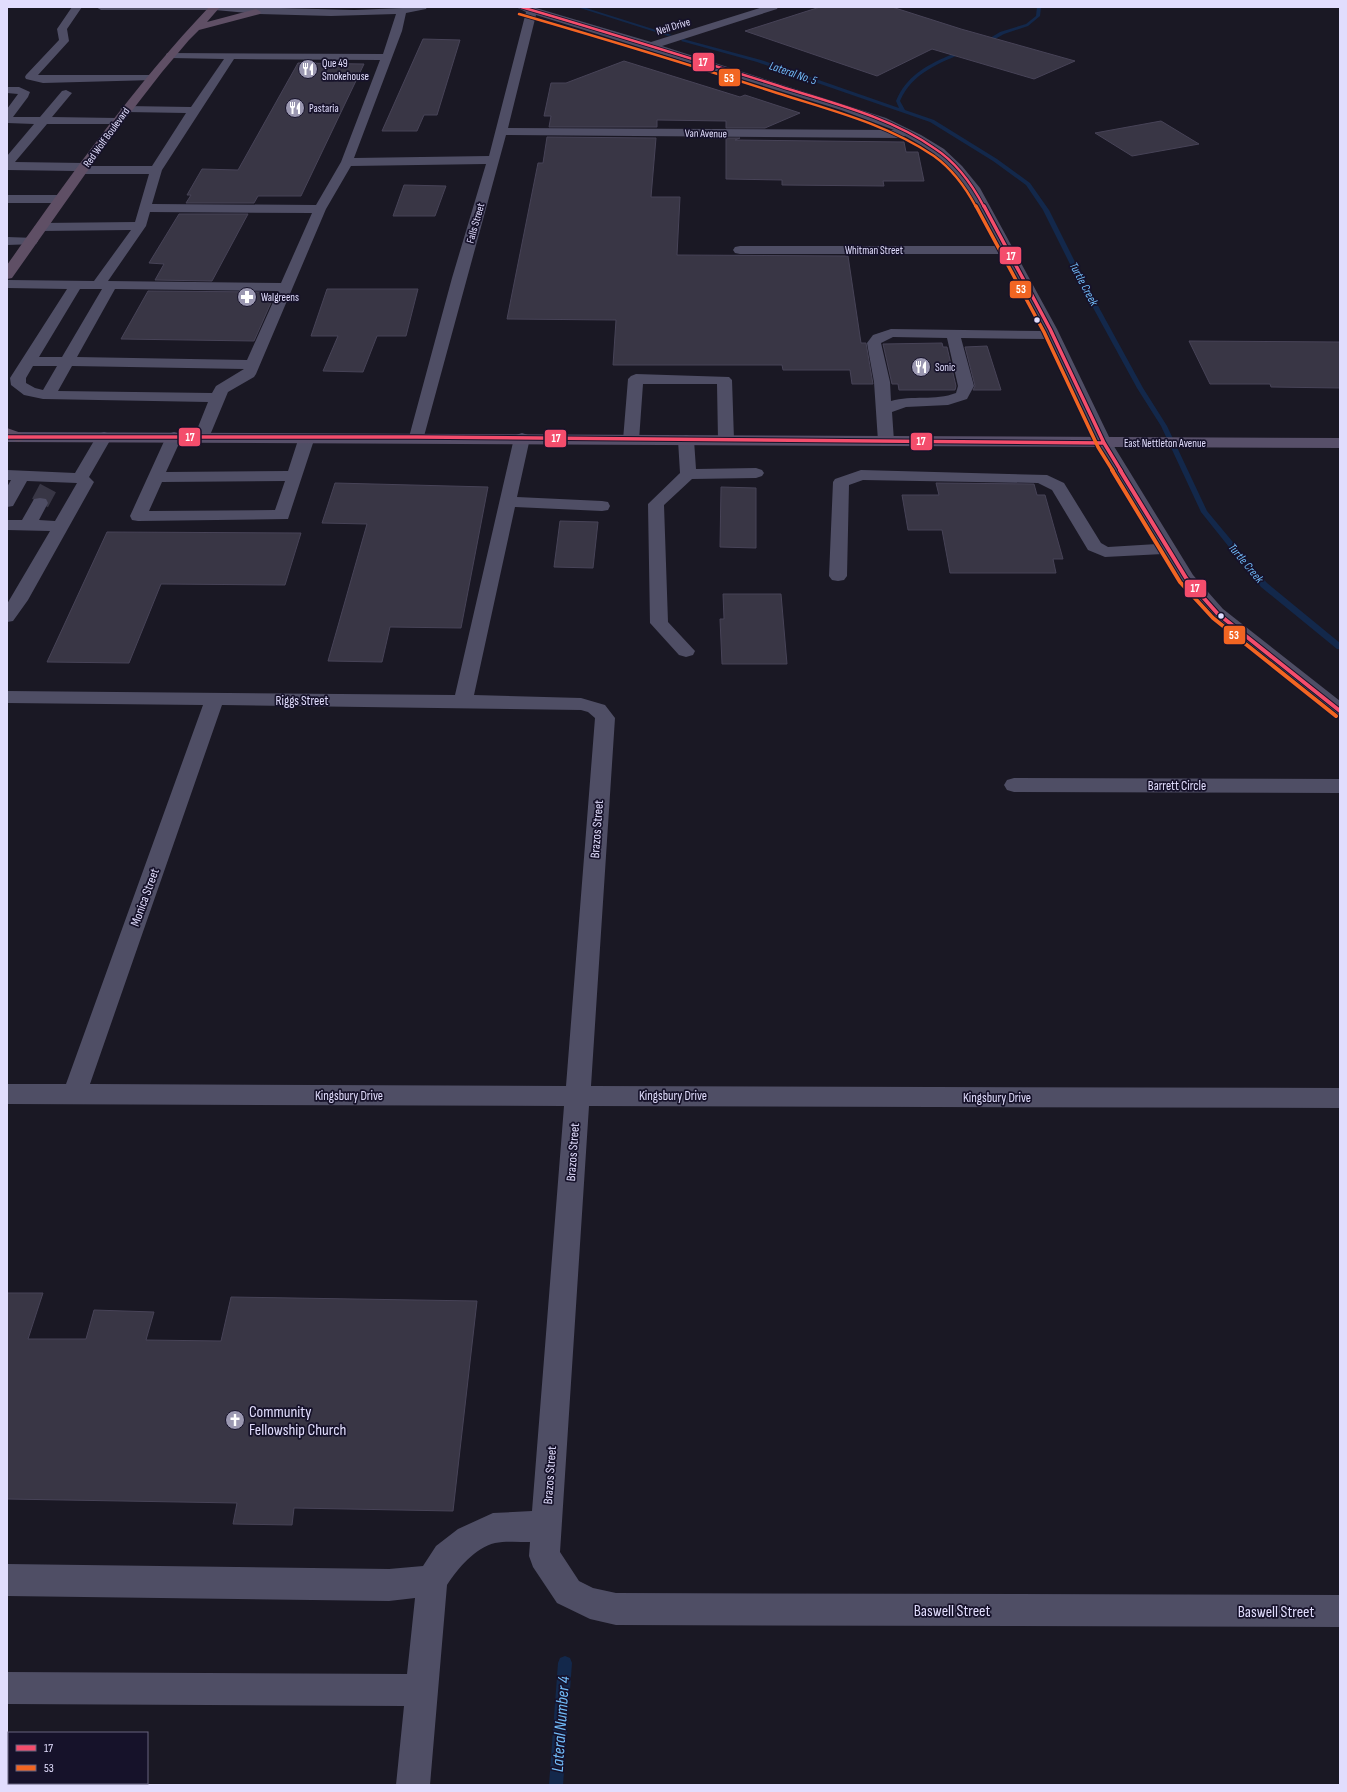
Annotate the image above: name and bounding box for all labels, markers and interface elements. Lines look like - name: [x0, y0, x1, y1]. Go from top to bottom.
- street label: Neil Drive: [654, 15, 692, 38]
- line badge: 17: [692, 52, 715, 72]
- text: 17: [698, 56, 708, 69]
- place label: Que 49 Smokehouse: [322, 57, 369, 83]
- restaurant icon: Que 49 Smokehouse: [297, 58, 319, 80]
- water label: Lateral No. 5: [767, 58, 819, 89]
- line badge: 53: [718, 68, 741, 87]
- text: 53: [724, 72, 734, 85]
- restaurant icon: Pastaria: [284, 97, 306, 119]
- place label: Pastaria: [309, 102, 339, 115]
- street label: Red Wolf Boulevard: [80, 105, 133, 170]
- street label: Van Avenue: [685, 127, 727, 140]
- street label: Falls Street: [464, 201, 488, 245]
- street label: Whitman Street: [845, 244, 904, 257]
- line badge: 17: [999, 246, 1022, 265]
- text: 17: [1006, 250, 1016, 263]
- water label: Turtle Creek: [1066, 260, 1102, 309]
- line badge: 53: [1009, 280, 1032, 299]
- text: 53: [1016, 283, 1026, 296]
- pharmacy icon: Walgreens: [236, 286, 258, 308]
- place label: Walgreens: [261, 291, 299, 304]
- unlabelled marker: [1032, 315, 1042, 325]
- restaurant icon: Sonic: [910, 356, 932, 378]
- place label: Sonic: [935, 361, 955, 374]
- line badge: 17: [178, 427, 201, 447]
- line badge: 17: [544, 429, 567, 448]
- text: 17: [185, 431, 195, 444]
- text: 17: [551, 432, 561, 445]
- line badge: 17: [910, 432, 933, 451]
- text: 17: [916, 435, 926, 448]
- street label: East Nettleton Avenue: [1124, 437, 1206, 450]
- water label: Turtle Creek: [1225, 540, 1267, 587]
- line badge: 17: [1184, 579, 1207, 598]
- text: 17: [1190, 582, 1200, 595]
- unlabelled marker: [1216, 611, 1226, 621]
- line badge: 53: [1223, 625, 1246, 645]
- text: 53: [1229, 629, 1239, 642]
- street label: Riggs Street: [276, 693, 329, 709]
- street label: Barrett Circle: [1148, 778, 1206, 794]
- street label: Brazos Street: [587, 799, 607, 859]
- street label: Monica Street: [127, 866, 163, 929]
- street label: Kingsbury Drive: [315, 1088, 383, 1104]
- street label: Kingsbury Drive: [639, 1088, 707, 1104]
- street label: Kingsbury Drive: [963, 1090, 1031, 1106]
- street label: Brazos Street: [563, 1122, 583, 1182]
- place label: Community Fellowship Church: [249, 1403, 346, 1440]
- church icon: Community Fellowship Church: [224, 1409, 246, 1431]
- street label: Brazos Street: [540, 1445, 560, 1505]
- street label: Baswell Street: [914, 1602, 990, 1621]
- street label: Baswell Street: [1238, 1603, 1314, 1622]
- water label: Lateral Number 4: [548, 1676, 574, 1773]
- legend: [8, 1732, 148, 1784]
- text: 17: [44, 1741, 53, 1756]
- text: 53: [44, 1761, 54, 1776]

